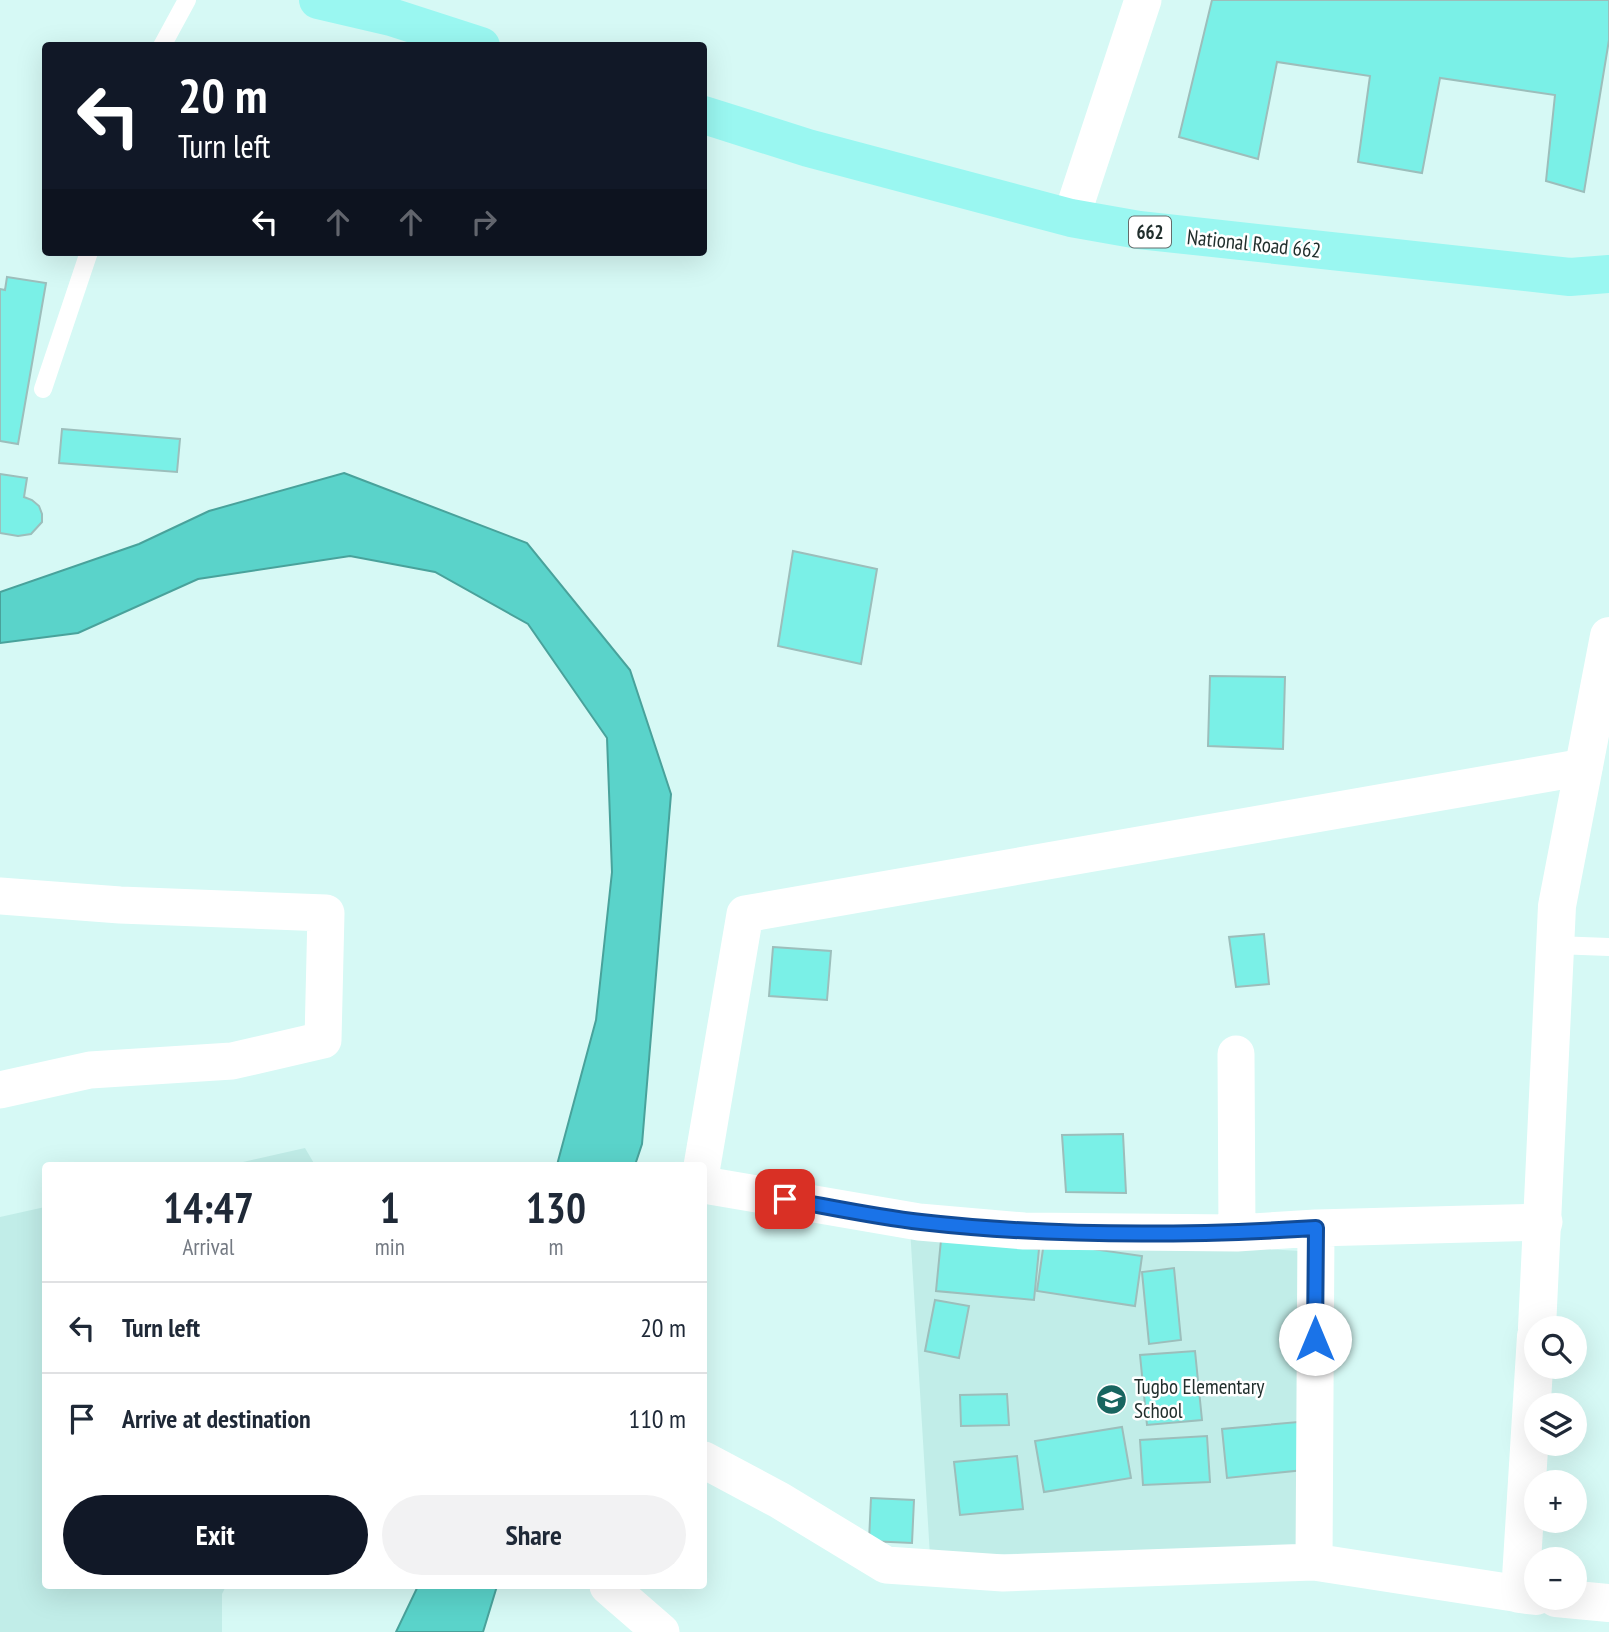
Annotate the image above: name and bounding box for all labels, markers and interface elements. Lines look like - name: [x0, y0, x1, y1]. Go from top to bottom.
- text: 20 m: [178, 63, 267, 127]
- icon: left: [63, 70, 154, 161]
- text: Turn left: [178, 125, 270, 167]
- icon: left: [246, 203, 284, 241]
- icon: ahead: [319, 203, 357, 241]
- icon: ahead: [392, 203, 430, 241]
- icon: right: [465, 203, 503, 241]
- road number: 662: [1129, 216, 1171, 248]
- street label: National Road 662: [1186, 223, 1322, 264]
- pin: [755, 1169, 815, 1229]
- text: 14:47: [163, 1180, 254, 1235]
- text: 1: [380, 1180, 400, 1235]
- text: 130: [526, 1180, 586, 1235]
- icon: arrive: [766, 1180, 804, 1218]
- text: Arrival: [182, 1232, 234, 1261]
- text: min: [375, 1232, 405, 1261]
- text: m: [548, 1232, 563, 1261]
- position arrow: [1278, 1302, 1352, 1376]
- icon: left: [63, 1309, 101, 1347]
- text: Turn left: [122, 1311, 200, 1344]
- text: 20 m: [640, 1311, 686, 1344]
- map controls: [1524, 1316, 1587, 1610]
- button: search: [1524, 1316, 1587, 1379]
- place label: Tugbo Elementary School: [1134, 1373, 1264, 1424]
- school or university icon: Tugbo Elementary School: [1094, 1382, 1128, 1416]
- button: layers: [1524, 1393, 1587, 1456]
- icon: arrive: [63, 1400, 101, 1438]
- text: Arrive at destination: [122, 1402, 311, 1435]
- text: 110 m: [628, 1402, 686, 1435]
- button: +: [1524, 1470, 1587, 1533]
- button: Exit: [63, 1495, 368, 1575]
- button: Share: [382, 1495, 686, 1575]
- button: −: [1524, 1547, 1587, 1610]

